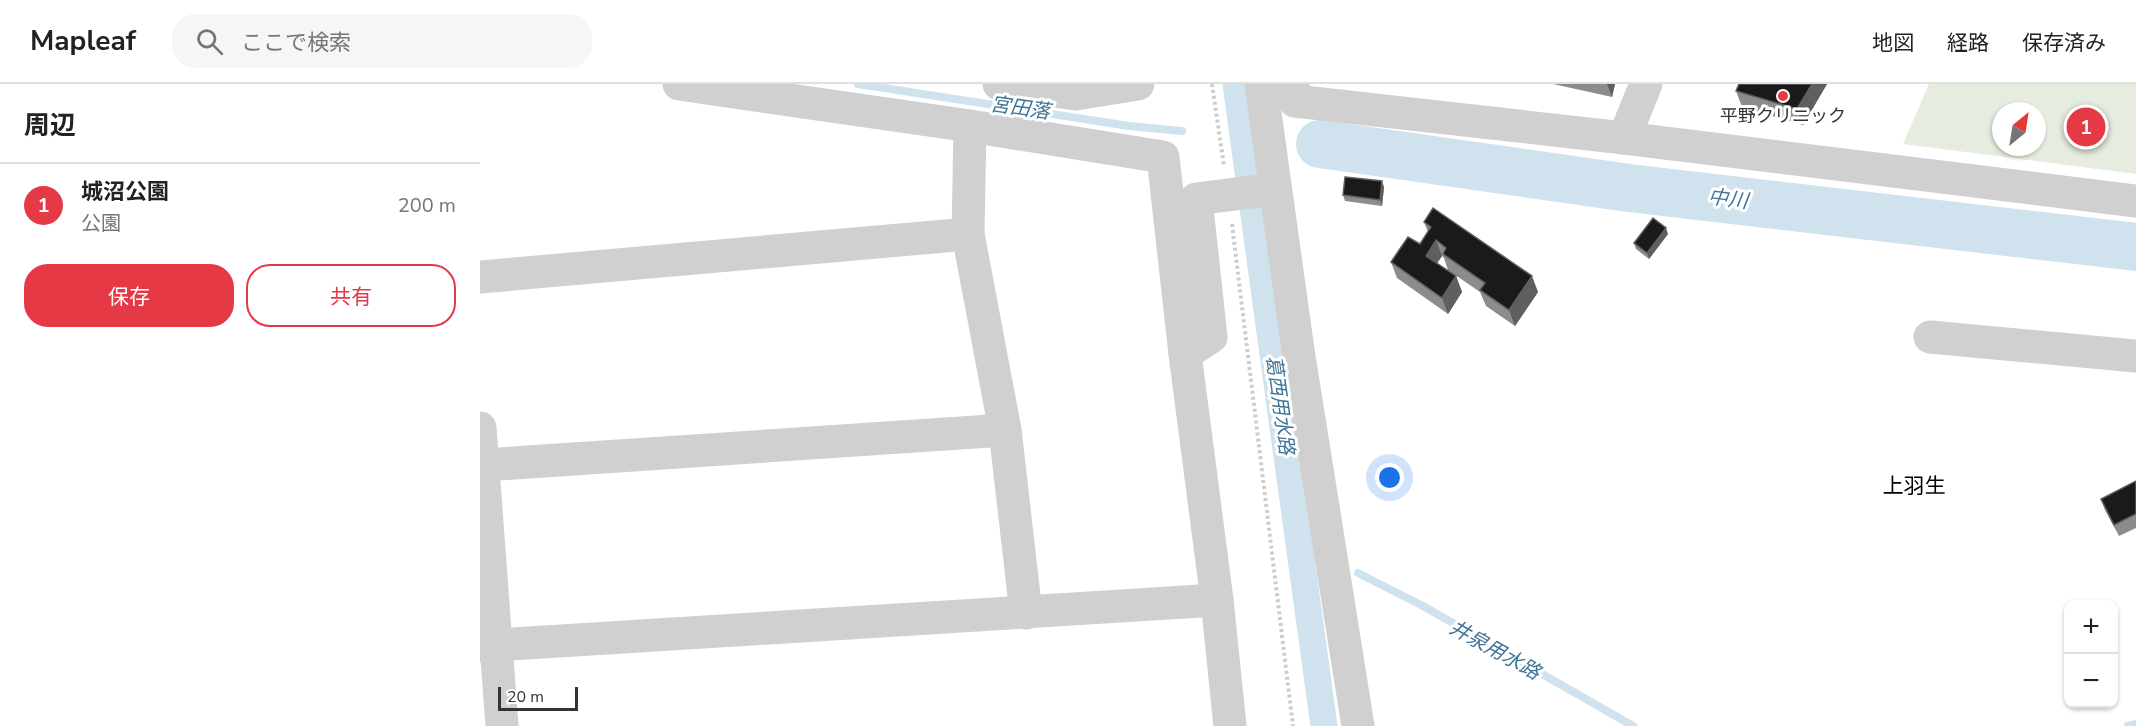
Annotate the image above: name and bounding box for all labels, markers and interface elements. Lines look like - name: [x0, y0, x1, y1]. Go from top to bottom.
- search box: [172, 14, 592, 68]
- text: Mapleaf: [30, 22, 136, 60]
- icon: search: [193, 25, 226, 58]
- text: ここで検索: [241, 28, 351, 58]
- text: 地図: [1872, 29, 1914, 57]
- text: 経路: [1947, 29, 1989, 57]
- text: 保存済み: [2022, 29, 2106, 57]
- marker: 平野クリニック: [1776, 89, 1790, 103]
- water label: 宮田落: [988, 90, 1055, 126]
- north arrow: [1992, 102, 2046, 156]
- place label: 平野クリニック: [1720, 104, 1846, 128]
- pin: 1: [2066, 104, 2106, 150]
- text: 周辺: [24, 108, 76, 143]
- text: 城沼公園: [81, 177, 169, 207]
- water label: 中川: [1707, 183, 1751, 215]
- text: 1: [38, 192, 50, 219]
- text: 200 m: [398, 192, 456, 219]
- text: 公園: [81, 210, 121, 237]
- button: 保存: [24, 264, 234, 327]
- button: 共有: [246, 264, 456, 327]
- water label: 葛西用水路: [1260, 354, 1301, 458]
- your location: [1375, 463, 1404, 492]
- district label: 上羽生: [1883, 472, 1946, 500]
- map controls: [2064, 600, 2118, 708]
- button: +: [2064, 600, 2118, 654]
- water label: 井泉用水路: [1445, 614, 1547, 687]
- button: −: [2064, 654, 2118, 708]
- scale bar: [498, 684, 578, 712]
- text: 20 m: [507, 686, 544, 708]

